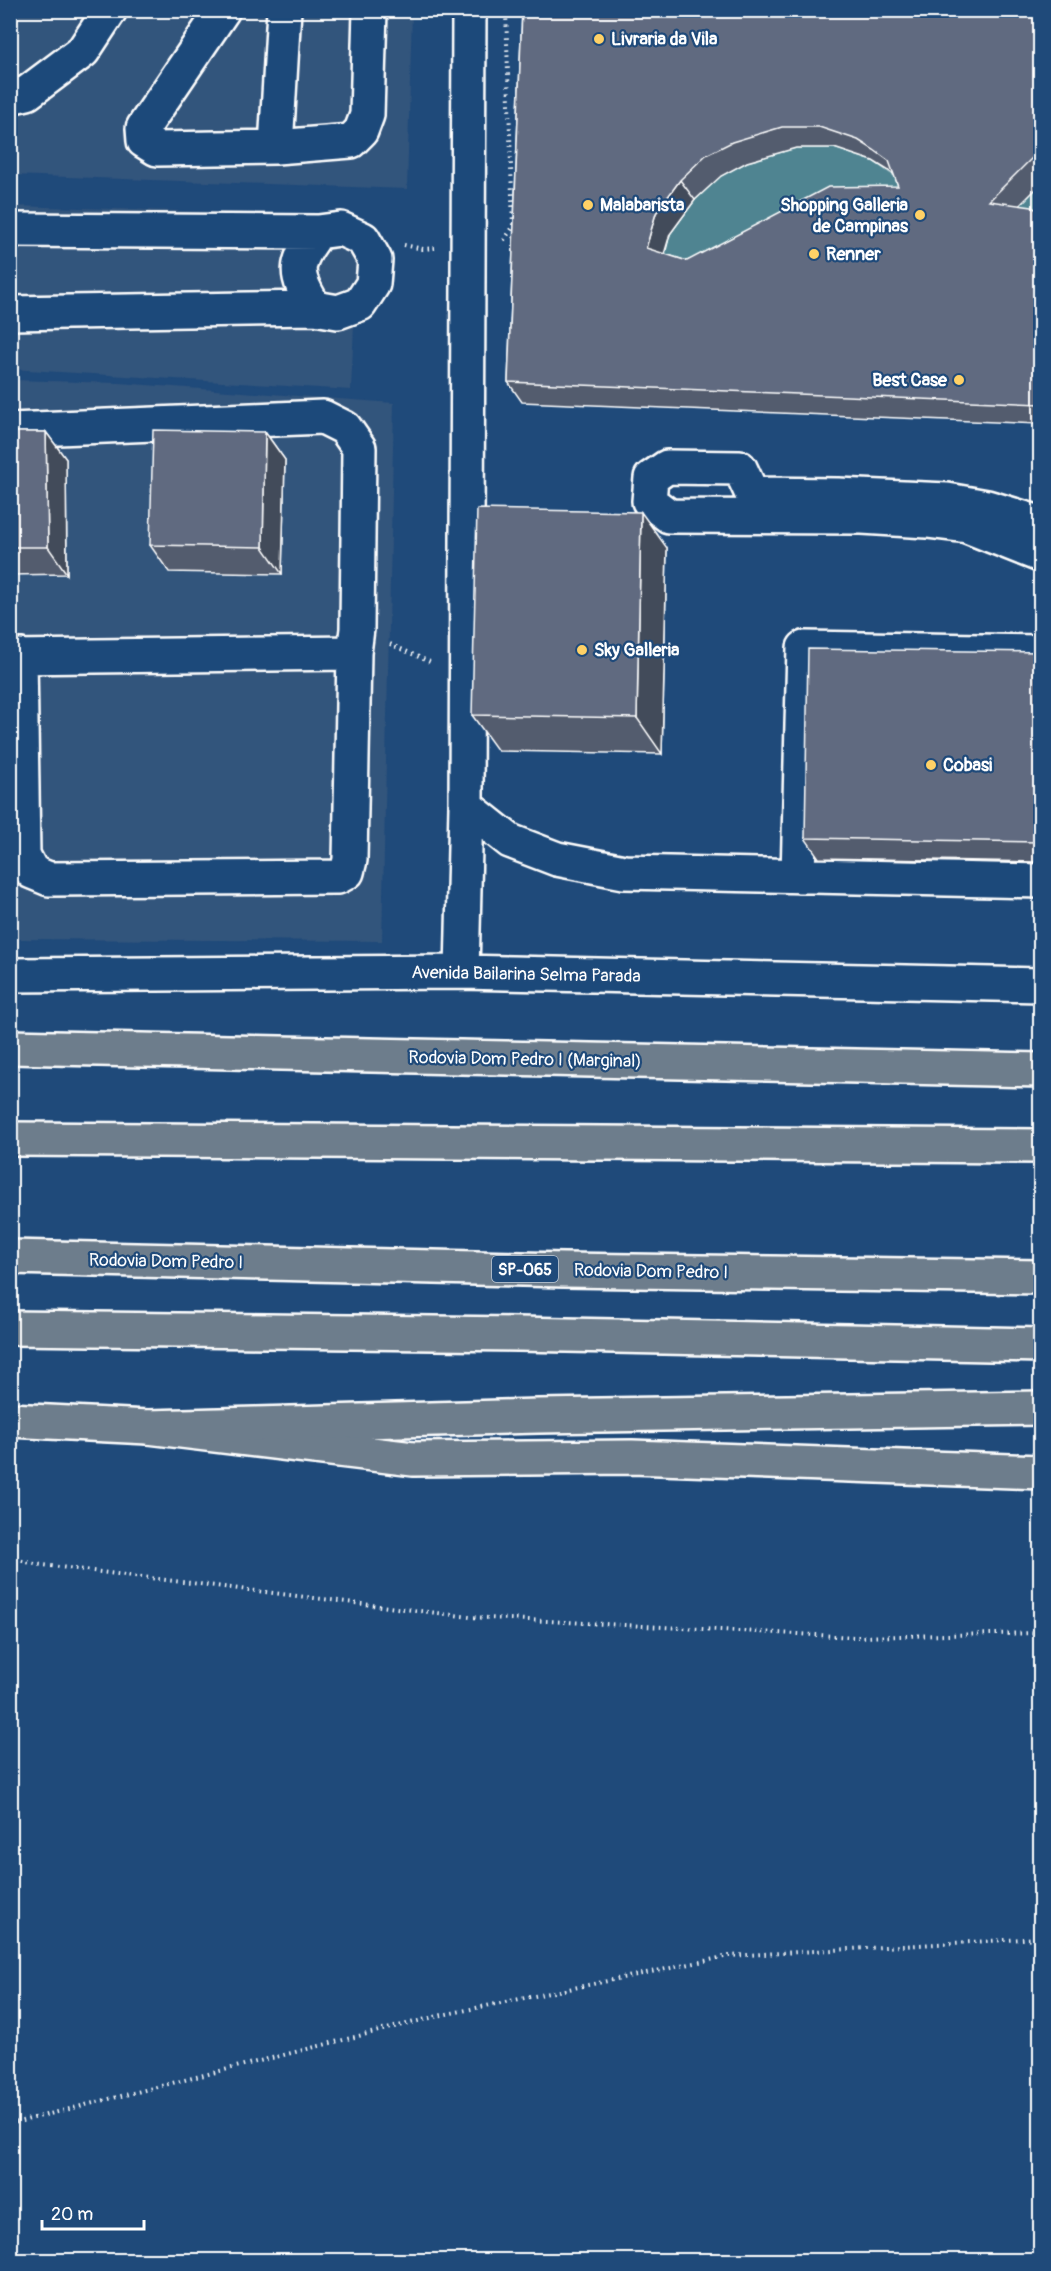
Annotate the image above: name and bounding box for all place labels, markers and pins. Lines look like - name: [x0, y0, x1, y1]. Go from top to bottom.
- place label: Livraria da Vila: [611, 28, 718, 51]
- marker: Livraria da Vila: [592, 32, 606, 46]
- place label: Malabarista: [600, 194, 685, 217]
- place label: Shopping Galleria de Campinas: [780, 194, 909, 238]
- marker: Malabarista: [581, 198, 595, 212]
- marker: Shopping Galleria de Campinas: [913, 208, 927, 222]
- place label: Renner: [826, 243, 881, 266]
- marker: Renner: [807, 247, 821, 261]
- place label: Best Case: [872, 369, 948, 392]
- marker: Best Case: [952, 373, 966, 387]
- place label: Sky Galleria: [594, 639, 680, 662]
- marker: Sky Galleria: [575, 643, 589, 657]
- place label: Cobasi: [943, 754, 992, 777]
- marker: Cobasi: [924, 758, 938, 772]

